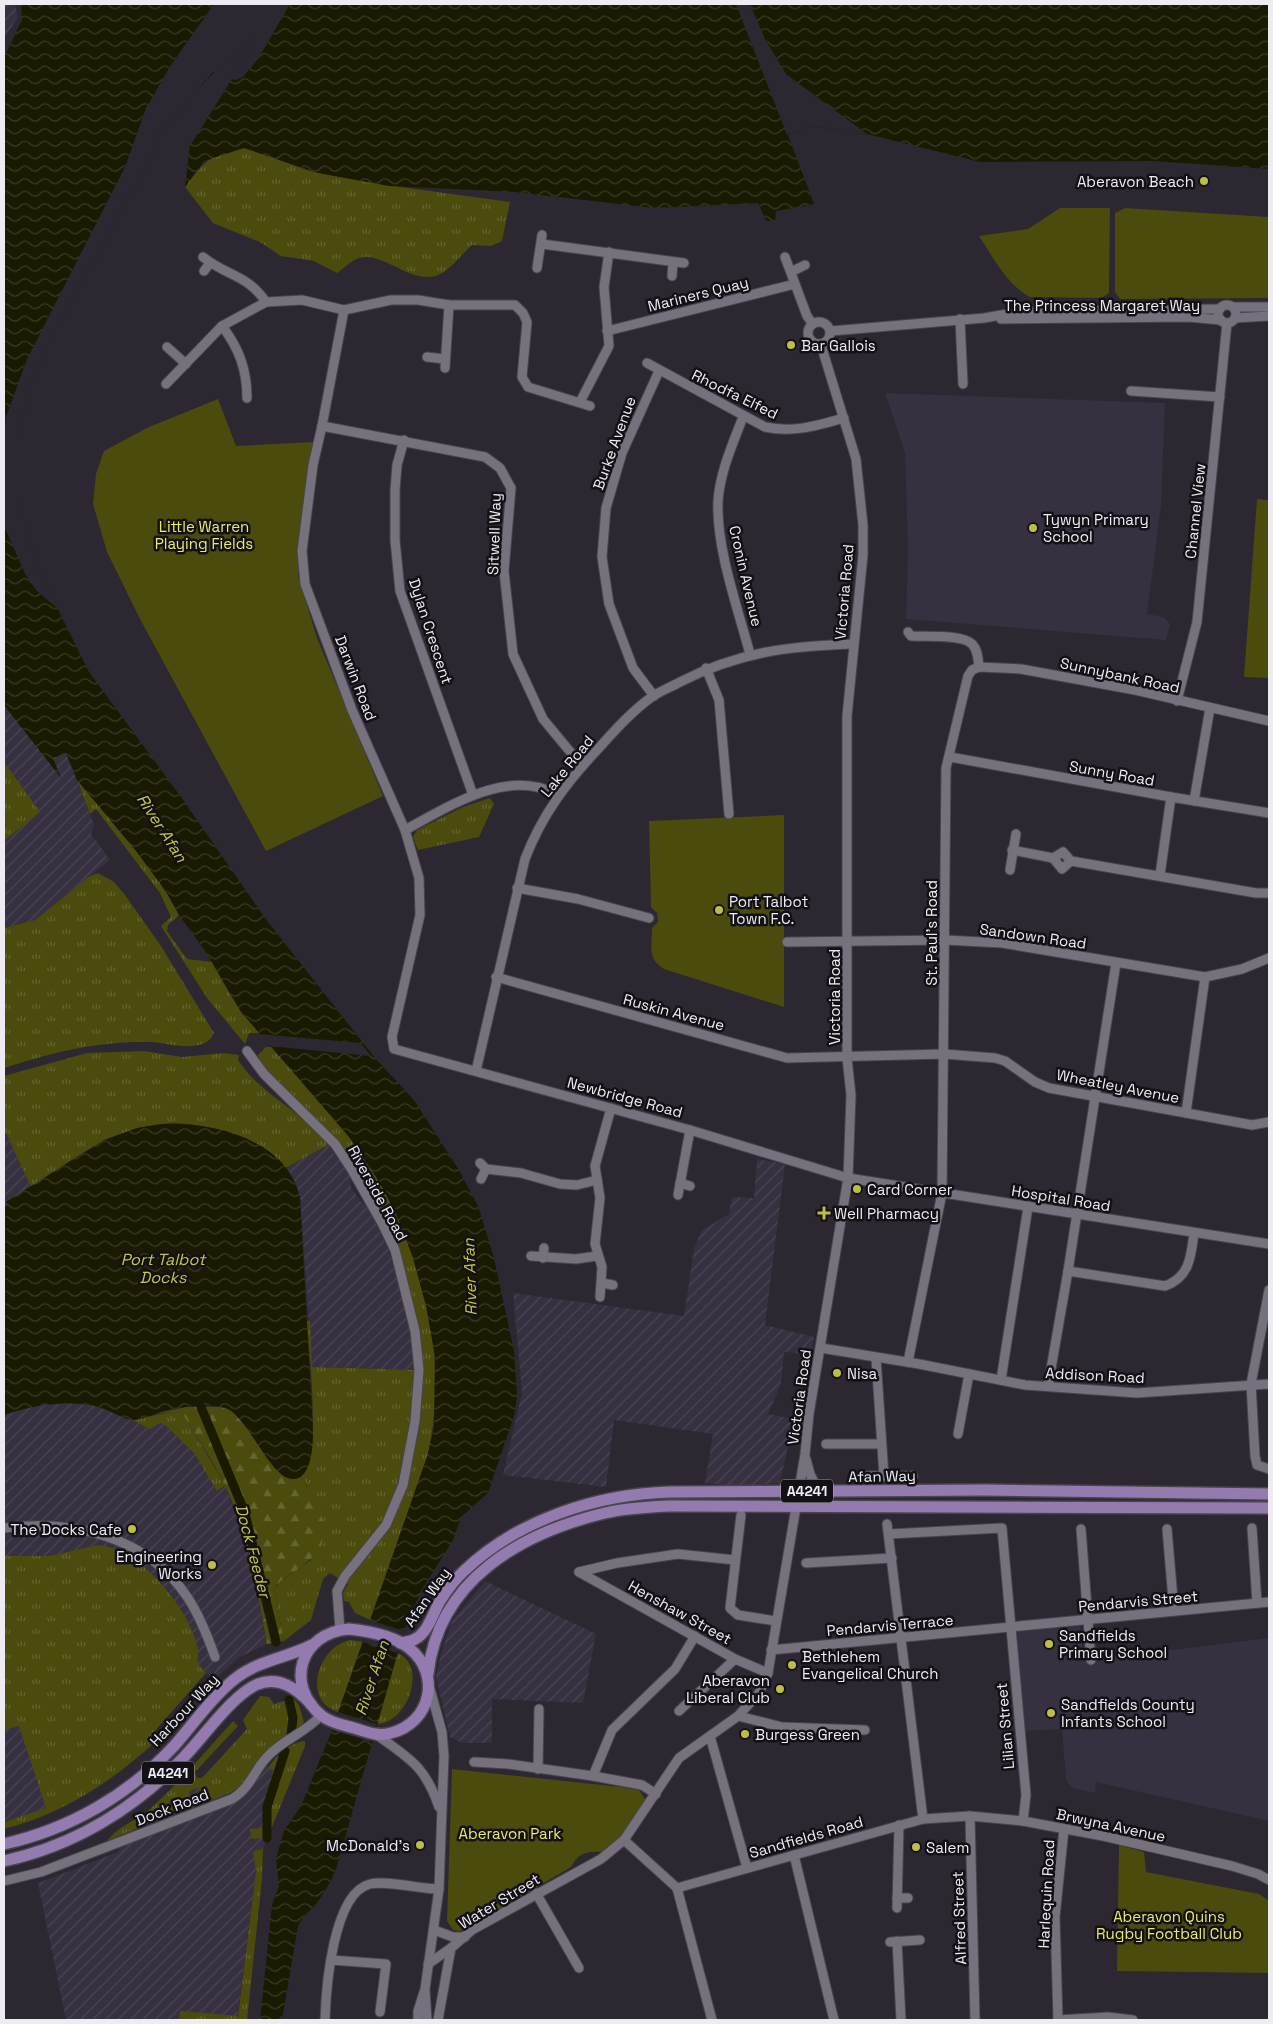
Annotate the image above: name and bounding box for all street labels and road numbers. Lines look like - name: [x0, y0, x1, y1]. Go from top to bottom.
- street label: Mariners Quay: [646, 272, 750, 316]
- street label: The Princess Margaret Way: [1004, 296, 1200, 315]
- street label: Rhodfa Elfed: [689, 365, 781, 423]
- street label: Burke Avenue: [588, 394, 640, 492]
- street label: Channel View: [1181, 462, 1209, 560]
- street label: Sitwell Way: [483, 493, 505, 575]
- street label: Cronin Avenue: [725, 524, 767, 628]
- street label: Victoria Road: [830, 543, 858, 641]
- street label: Dylan Crescent: [405, 576, 457, 686]
- street label: Darwin Road: [331, 633, 381, 723]
- street label: Sunnybank Road: [1058, 653, 1182, 697]
- street label: Lake Road: [536, 731, 598, 801]
- street label: Sunny Road: [1068, 756, 1156, 790]
- street label: St. Paul's Road: [922, 880, 941, 986]
- street label: Sandown Road: [978, 919, 1088, 953]
- street label: Victoria Road: [825, 949, 844, 1045]
- street label: Ruskin Avenue: [621, 989, 727, 1035]
- street label: Wheatley Avenue: [1055, 1065, 1181, 1107]
- street label: Newbridge Road: [565, 1072, 685, 1122]
- street label: Riverside Road: [344, 1142, 412, 1244]
- street label: Hospital Road: [1010, 1181, 1112, 1215]
- street label: Victoria Road: [783, 1348, 815, 1446]
- street label: Addison Road: [1045, 1363, 1145, 1387]
- street label: Afan Way: [848, 1466, 916, 1486]
- road number: A4241: [781, 1480, 833, 1502]
- street label: Afan Way: [400, 1564, 454, 1630]
- street label: Henshaw Street: [625, 1576, 735, 1648]
- street label: Pendarvis Street: [1077, 1586, 1199, 1616]
- street label: Pendarvis Terrace: [826, 1610, 954, 1640]
- street label: Harbour Way: [146, 1670, 222, 1750]
- street label: Lilian Street: [992, 1682, 1018, 1770]
- road number: A4241: [142, 1762, 194, 1785]
- street label: Dock Road: [133, 1784, 211, 1830]
- street label: Brwyna Avenue: [1055, 1804, 1167, 1846]
- street label: Sandfields Road: [747, 1812, 865, 1862]
- street label: Harlequin Road: [1034, 1839, 1058, 1949]
- street label: Water Street: [455, 1869, 543, 1933]
- street label: Alfred Street: [948, 1871, 970, 1965]

